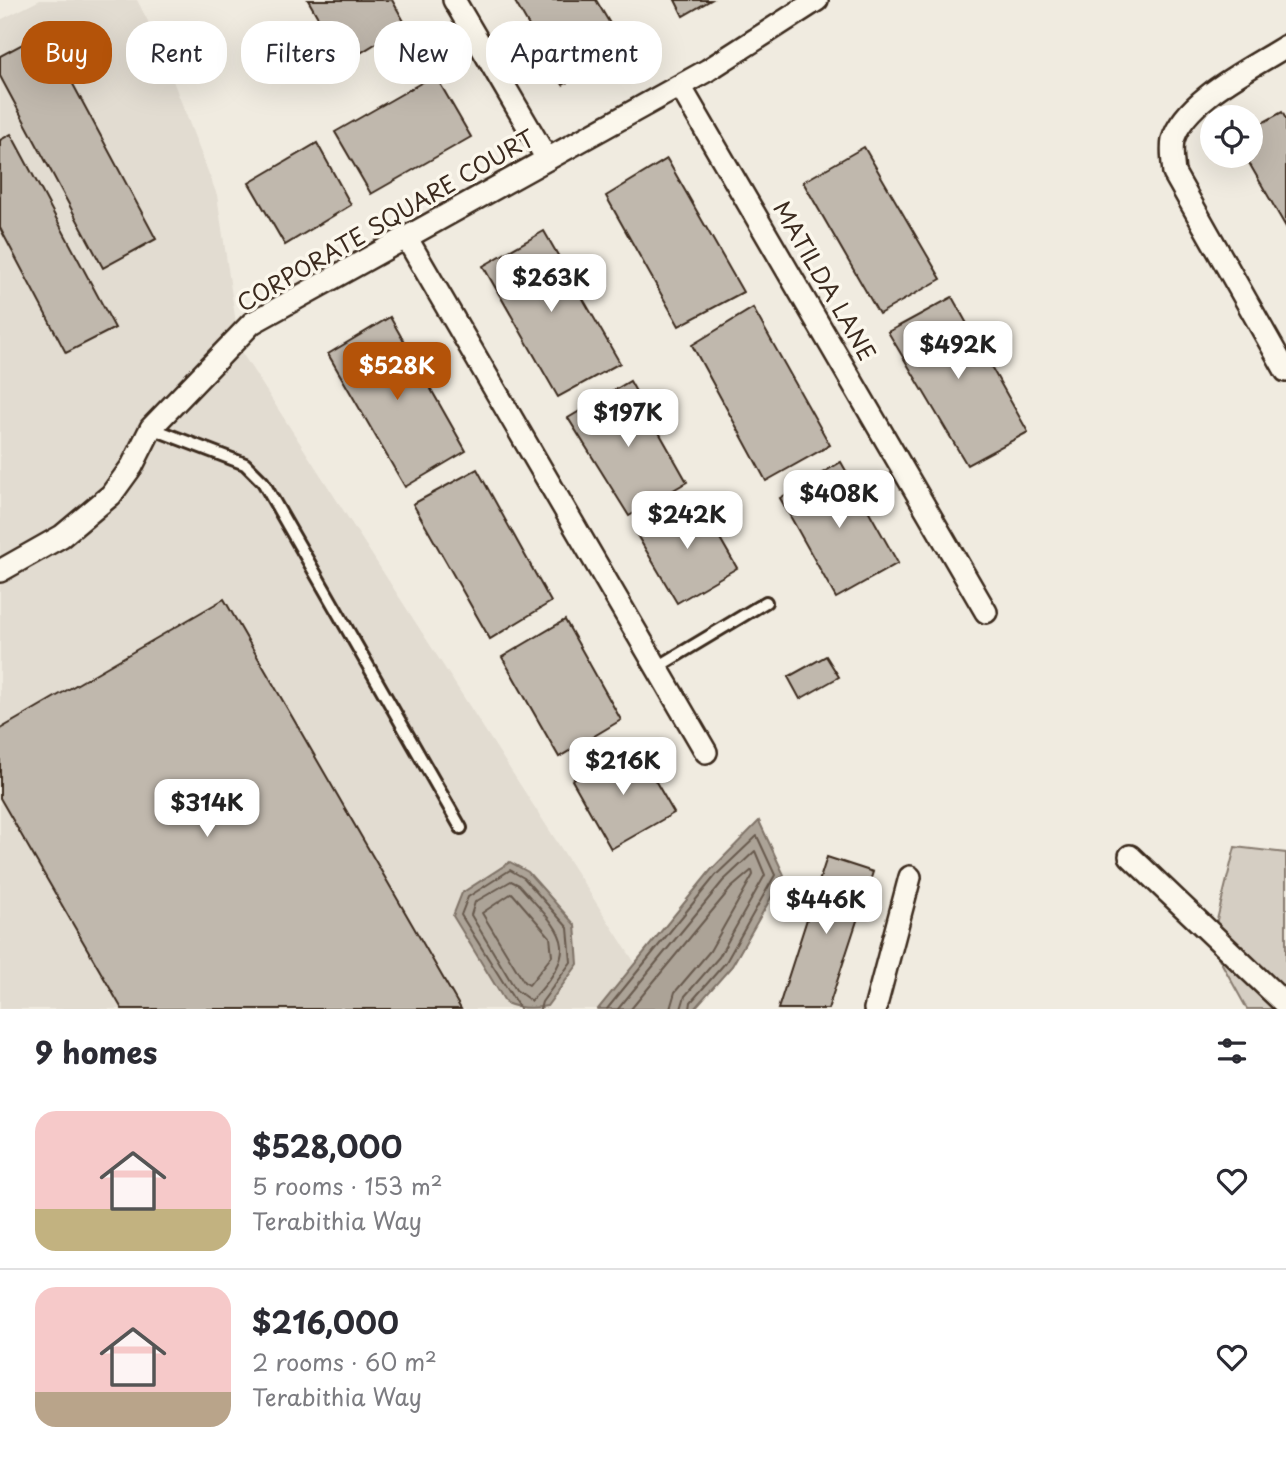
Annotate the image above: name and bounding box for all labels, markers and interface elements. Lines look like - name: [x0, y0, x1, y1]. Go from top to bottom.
- chip: Buy: [21, 21, 112, 84]
- chip: Rent: [126, 21, 227, 84]
- chip: Filters: [241, 21, 360, 84]
- chip: New: [374, 21, 472, 84]
- chip: Apartment: [486, 21, 662, 84]
- map controls: [1200, 105, 1263, 168]
- button: locate: [1200, 105, 1263, 168]
- street label: CORPORATE SQUARE COURT: [230, 120, 541, 320]
- street label: MATILDA LANE: [765, 194, 885, 367]
- pin: $263K: [502, 254, 600, 314]
- text: $263K: [512, 259, 590, 294]
- pin: $492K: [909, 322, 1007, 381]
- text: $492K: [919, 326, 997, 361]
- pin: $528K: [348, 342, 446, 402]
- text: $528K: [359, 347, 435, 382]
- pin: $197K: [579, 390, 677, 449]
- text: $197K: [593, 394, 663, 429]
- pin: $408K: [790, 470, 888, 530]
- text: $408K: [799, 475, 879, 510]
- pin: $242K: [638, 491, 736, 551]
- text: $242K: [648, 496, 726, 531]
- pin: $216K: [574, 738, 672, 797]
- text: $216K: [585, 742, 661, 777]
- pin: $314K: [158, 780, 256, 839]
- text: $314K: [170, 784, 244, 819]
- pin: $446K: [777, 876, 875, 936]
- text: $446K: [786, 881, 866, 916]
- text: 9 homes: [35, 1029, 157, 1074]
- icon: filters: [1213, 1032, 1251, 1070]
- text: $528,000: [252, 1123, 402, 1168]
- icon: home: [91, 1139, 175, 1223]
- icon: heart: [1213, 1162, 1251, 1200]
- text: 5 rooms · 153 m²: [252, 1168, 443, 1203]
- text: Terabithia Way: [252, 1203, 422, 1238]
- text: $216,000: [252, 1299, 399, 1344]
- icon: home: [91, 1315, 175, 1399]
- icon: heart: [1213, 1338, 1251, 1376]
- text: 2 rooms · 60 m²: [252, 1344, 437, 1379]
- text: Terabithia Way: [252, 1379, 422, 1414]

